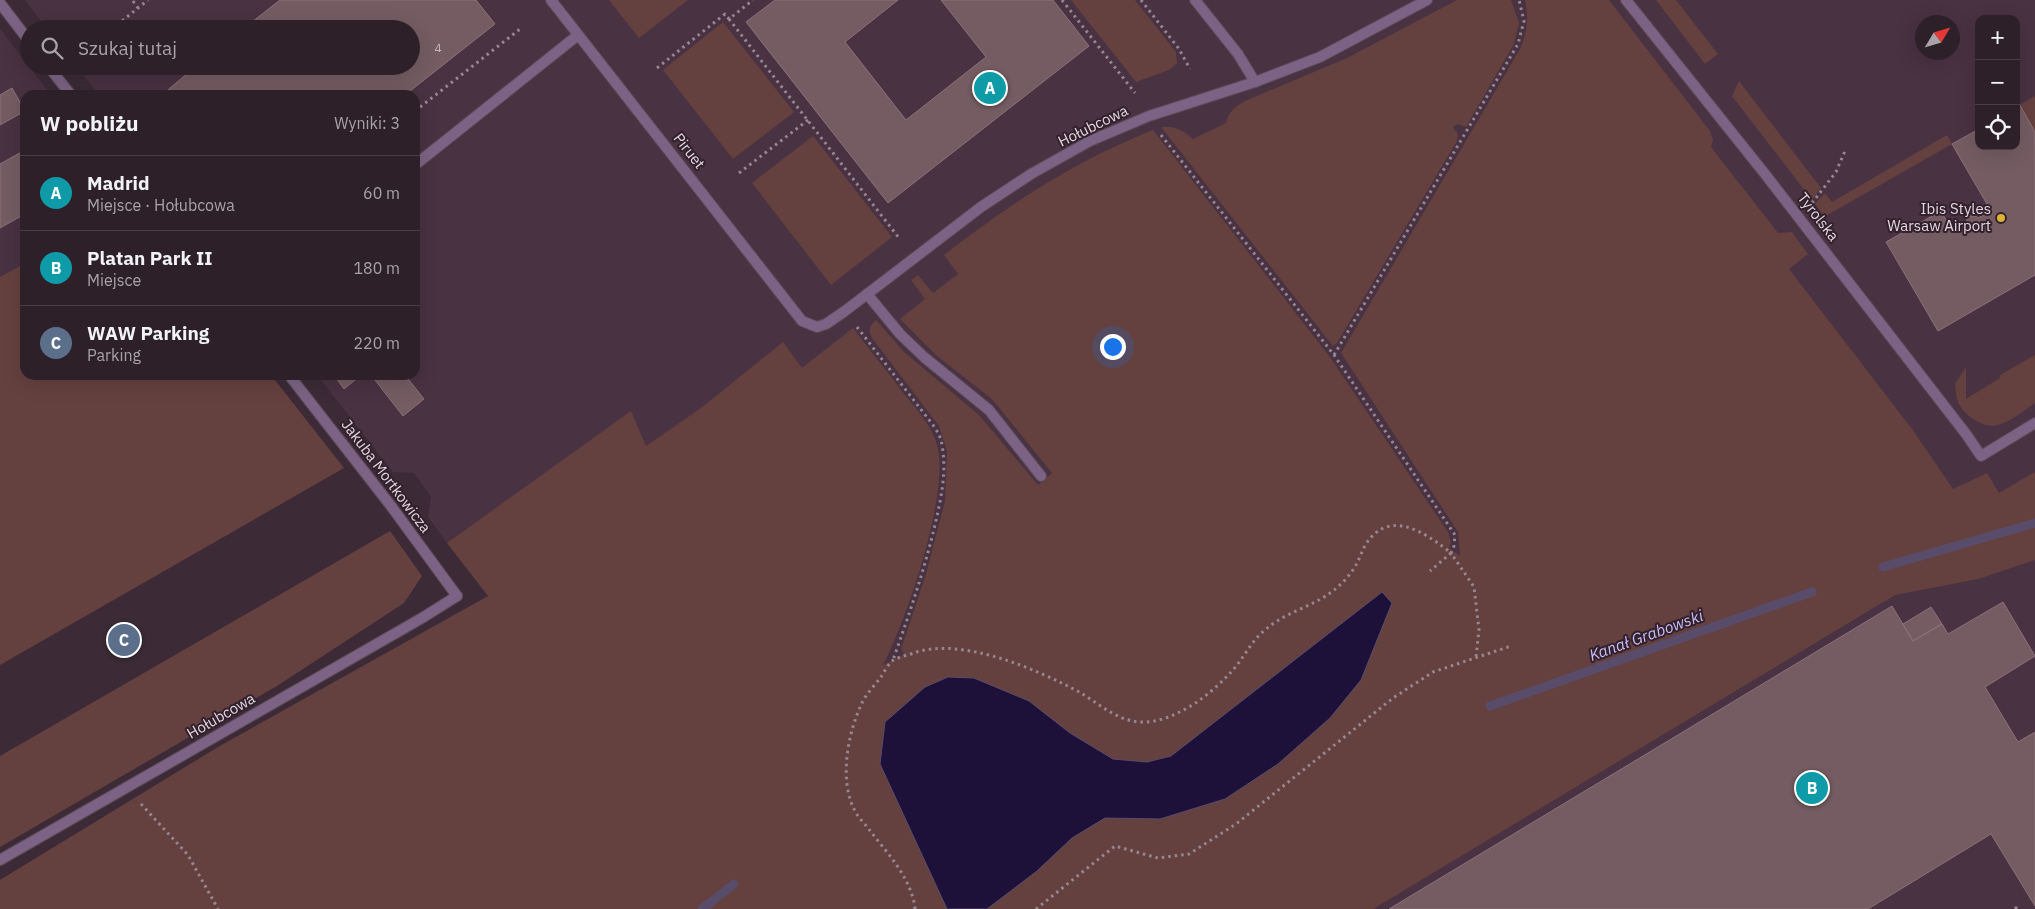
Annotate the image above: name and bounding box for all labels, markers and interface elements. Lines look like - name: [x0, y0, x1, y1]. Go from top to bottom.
- north arrow: [1915, 15, 1960, 60]
- map controls: [1975, 15, 2020, 150]
- button: +: [1975, 15, 2020, 60]
- search box: [20, 20, 420, 75]
- icon: search: [38, 34, 66, 62]
- text: Szukaj tutaj: [78, 36, 177, 60]
- house number: 4: [434, 40, 442, 55]
- button: −: [1975, 60, 2020, 105]
- pin: A: [974, 69, 1006, 107]
- street label: Hołubcowa: [1055, 100, 1131, 151]
- button: locate: [1975, 105, 2020, 150]
- text: W pobliżu: [40, 109, 139, 137]
- text: Wyniki: 3: [334, 113, 400, 133]
- street label: Piruet: [669, 129, 709, 172]
- text: Madrid: [87, 171, 150, 195]
- text: A: [51, 183, 61, 203]
- text: 60 m: [363, 183, 400, 203]
- street label: Tyrolska: [1794, 189, 1843, 245]
- text: Miejsce · Hołubcowa: [87, 195, 235, 215]
- place label: Ibis Styles Warsaw Airport: [1887, 199, 1991, 235]
- marker: Ibis Styles Warsaw Airport: [1995, 212, 2007, 224]
- text: Platan Park II: [87, 246, 212, 270]
- text: B: [51, 258, 61, 278]
- text: 180 m: [353, 258, 400, 278]
- text: Miejsce: [87, 270, 141, 290]
- text: WAW Parking: [87, 321, 209, 345]
- text: C: [51, 333, 61, 353]
- text: 220 m: [353, 333, 400, 353]
- your location: [1100, 334, 1126, 360]
- text: Parking: [87, 345, 141, 365]
- street label: Jakuba Mortkowicza: [337, 415, 435, 536]
- water label: Kanał Grabowski: [1586, 605, 1707, 665]
- pin: C: [108, 621, 140, 659]
- street label: Hołubcowa: [183, 688, 258, 743]
- pin: B: [1796, 769, 1828, 807]

